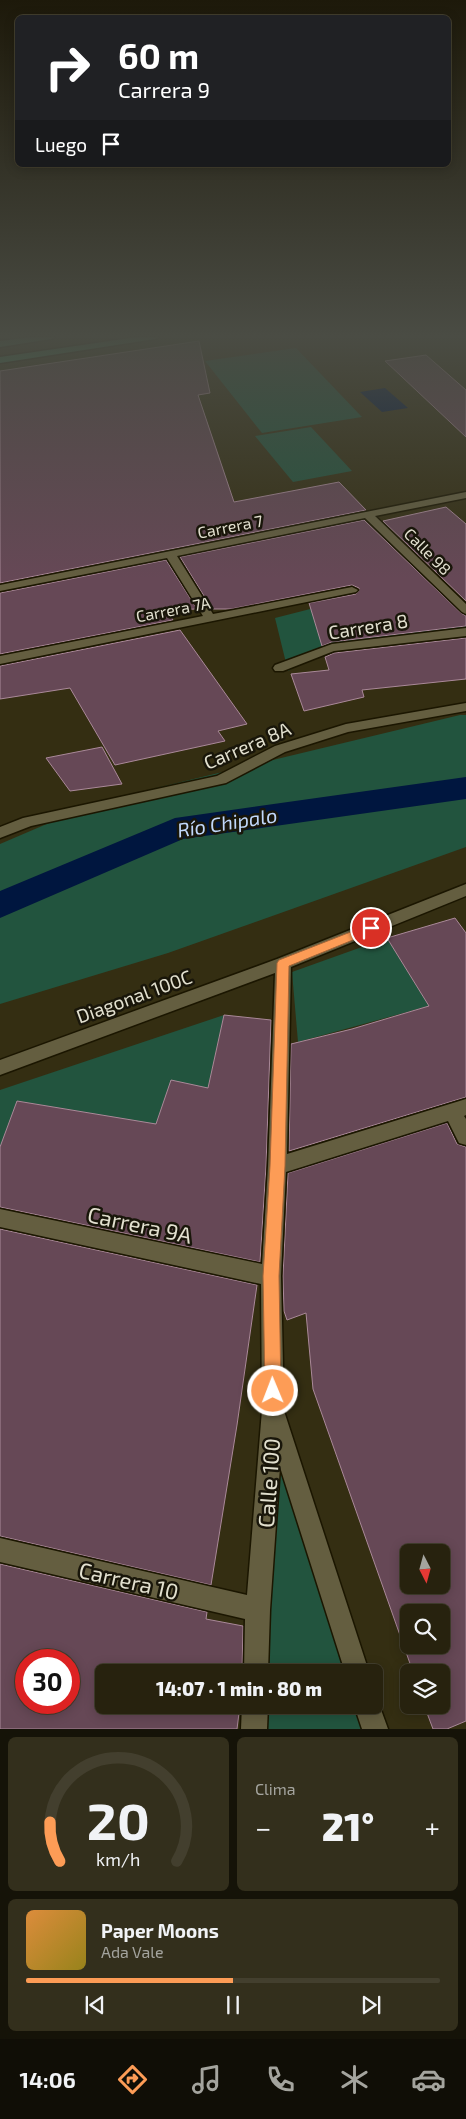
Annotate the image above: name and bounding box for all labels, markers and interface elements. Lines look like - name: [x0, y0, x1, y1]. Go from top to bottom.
- text: 60 m: [118, 34, 199, 76]
- icon: right: [35, 35, 100, 100]
- text: Carrera 9: [118, 76, 210, 102]
- icon: arrive: [97, 130, 125, 158]
- text: Luego: [35, 133, 87, 156]
- street label: Carrera 7: [196, 510, 264, 542]
- street label: Calle 98: [401, 524, 455, 578]
- street label: Carrera 7A: [134, 592, 212, 626]
- street label: Carrera 8: [327, 608, 409, 644]
- street label: Carrera 8A: [200, 716, 294, 774]
- water label: Río Chipalo: [175, 802, 279, 842]
- pin: [350, 907, 392, 949]
- icon: arrive: [357, 914, 385, 942]
- street label: Diagonal 100C: [73, 964, 195, 1028]
- street label: Carrera 9A: [86, 1200, 195, 1248]
- position arrow: [246, 1364, 298, 1416]
- street label: Calle 100: [252, 1437, 284, 1529]
- north arrow: [400, 1544, 450, 1594]
- map controls: [400, 1544, 450, 1714]
- street label: Carrera 10: [77, 1556, 181, 1604]
- button: search: [400, 1604, 450, 1654]
- speed limit sign: 30: [15, 1649, 80, 1714]
- button: layers: [400, 1664, 450, 1714]
- text: 14:07 · 1 min · 80 m: [156, 1677, 322, 1700]
- text: Clima: [255, 1779, 296, 1798]
- text: 20: [87, 1788, 150, 1850]
- text: 21°: [322, 1803, 374, 1849]
- text: −: [255, 1810, 271, 1844]
- text: +: [425, 1810, 440, 1844]
- text: km/h: [96, 1848, 141, 1870]
- text: Paper Moons: [101, 1919, 219, 1942]
- text: Ada Vale: [101, 1942, 164, 1961]
- icon: previous: [81, 1991, 109, 2019]
- icon: pause: [219, 1991, 247, 2019]
- icon: next: [357, 1991, 385, 2019]
- icon: directions: [115, 2062, 150, 2097]
- icon: music: [189, 2062, 224, 2097]
- icon: phone: [263, 2062, 298, 2097]
- icon: climate: [337, 2062, 372, 2097]
- icon: car: [411, 2062, 446, 2097]
- text: 14:06: [20, 2066, 76, 2092]

